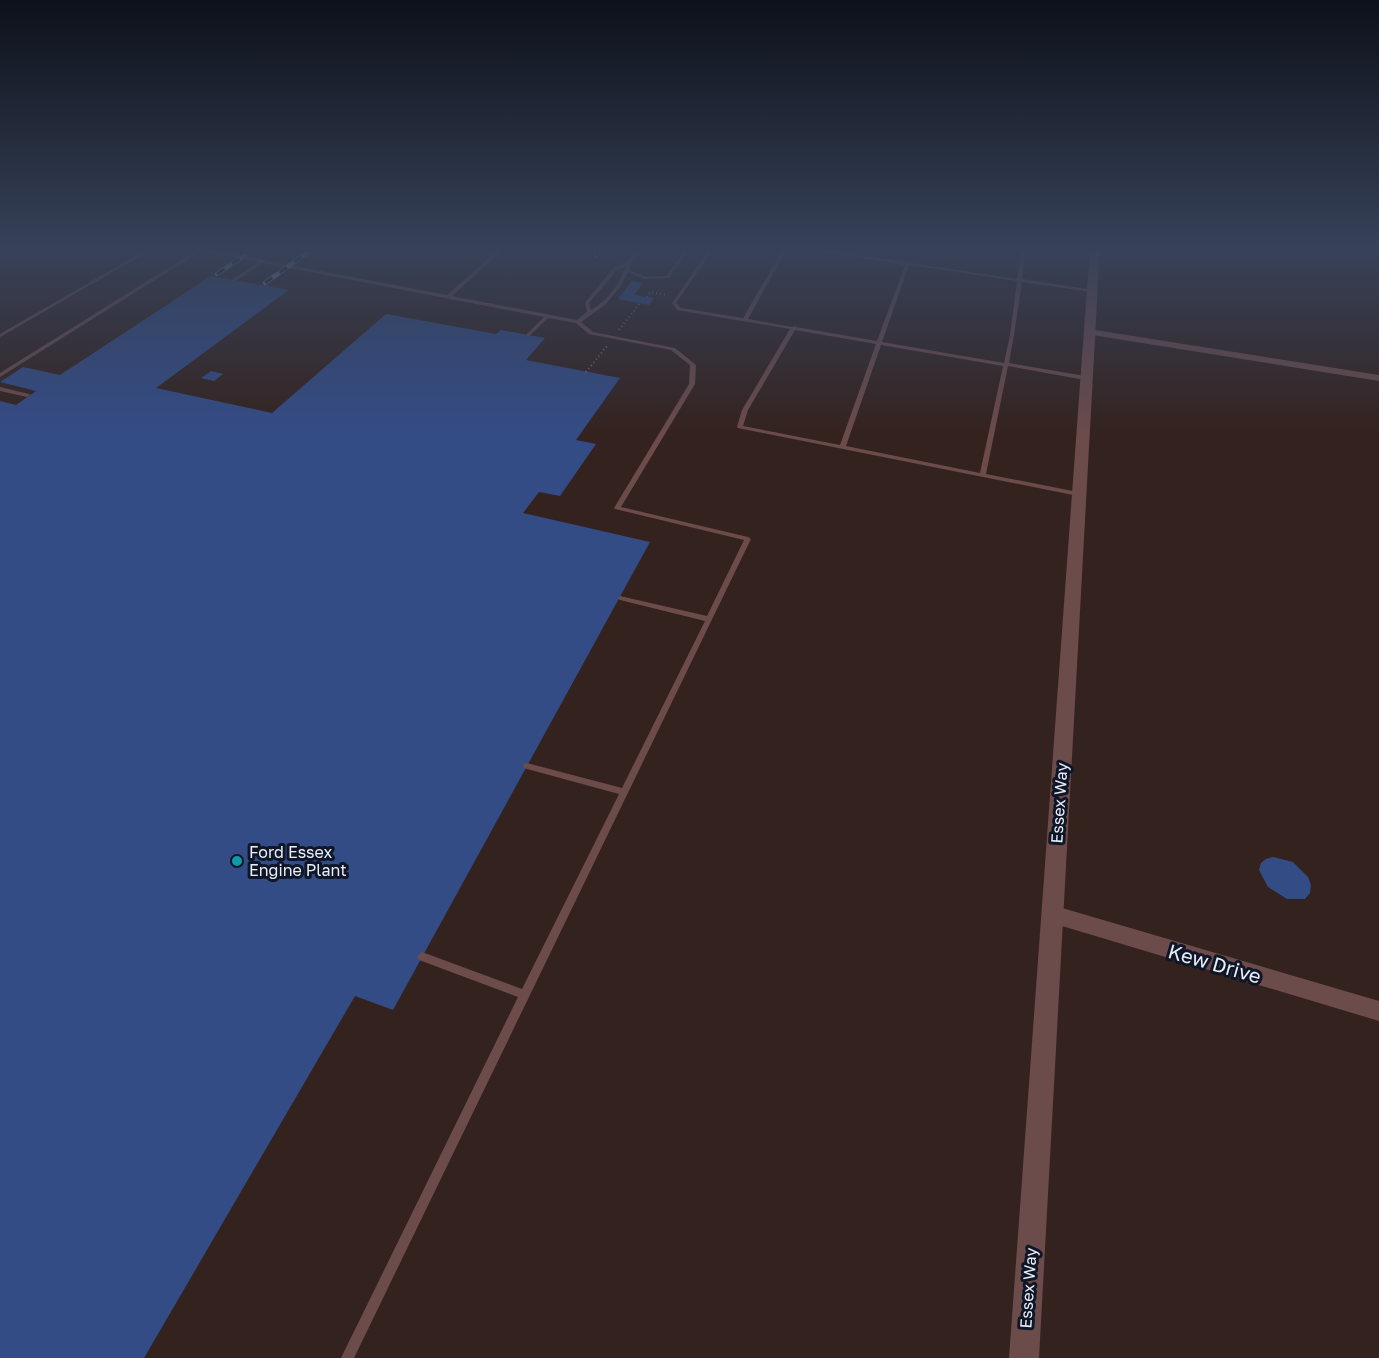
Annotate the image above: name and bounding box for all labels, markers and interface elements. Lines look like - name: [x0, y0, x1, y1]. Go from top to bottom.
- street label: Essex Way: [1046, 762, 1072, 844]
- place label: Ford Essex Engine Plant: [249, 842, 347, 880]
- marker: Ford Essex Engine Plant: [230, 854, 244, 868]
- street label: Kew Drive: [1166, 938, 1264, 988]
- street label: Essex Way: [1015, 1247, 1041, 1329]

